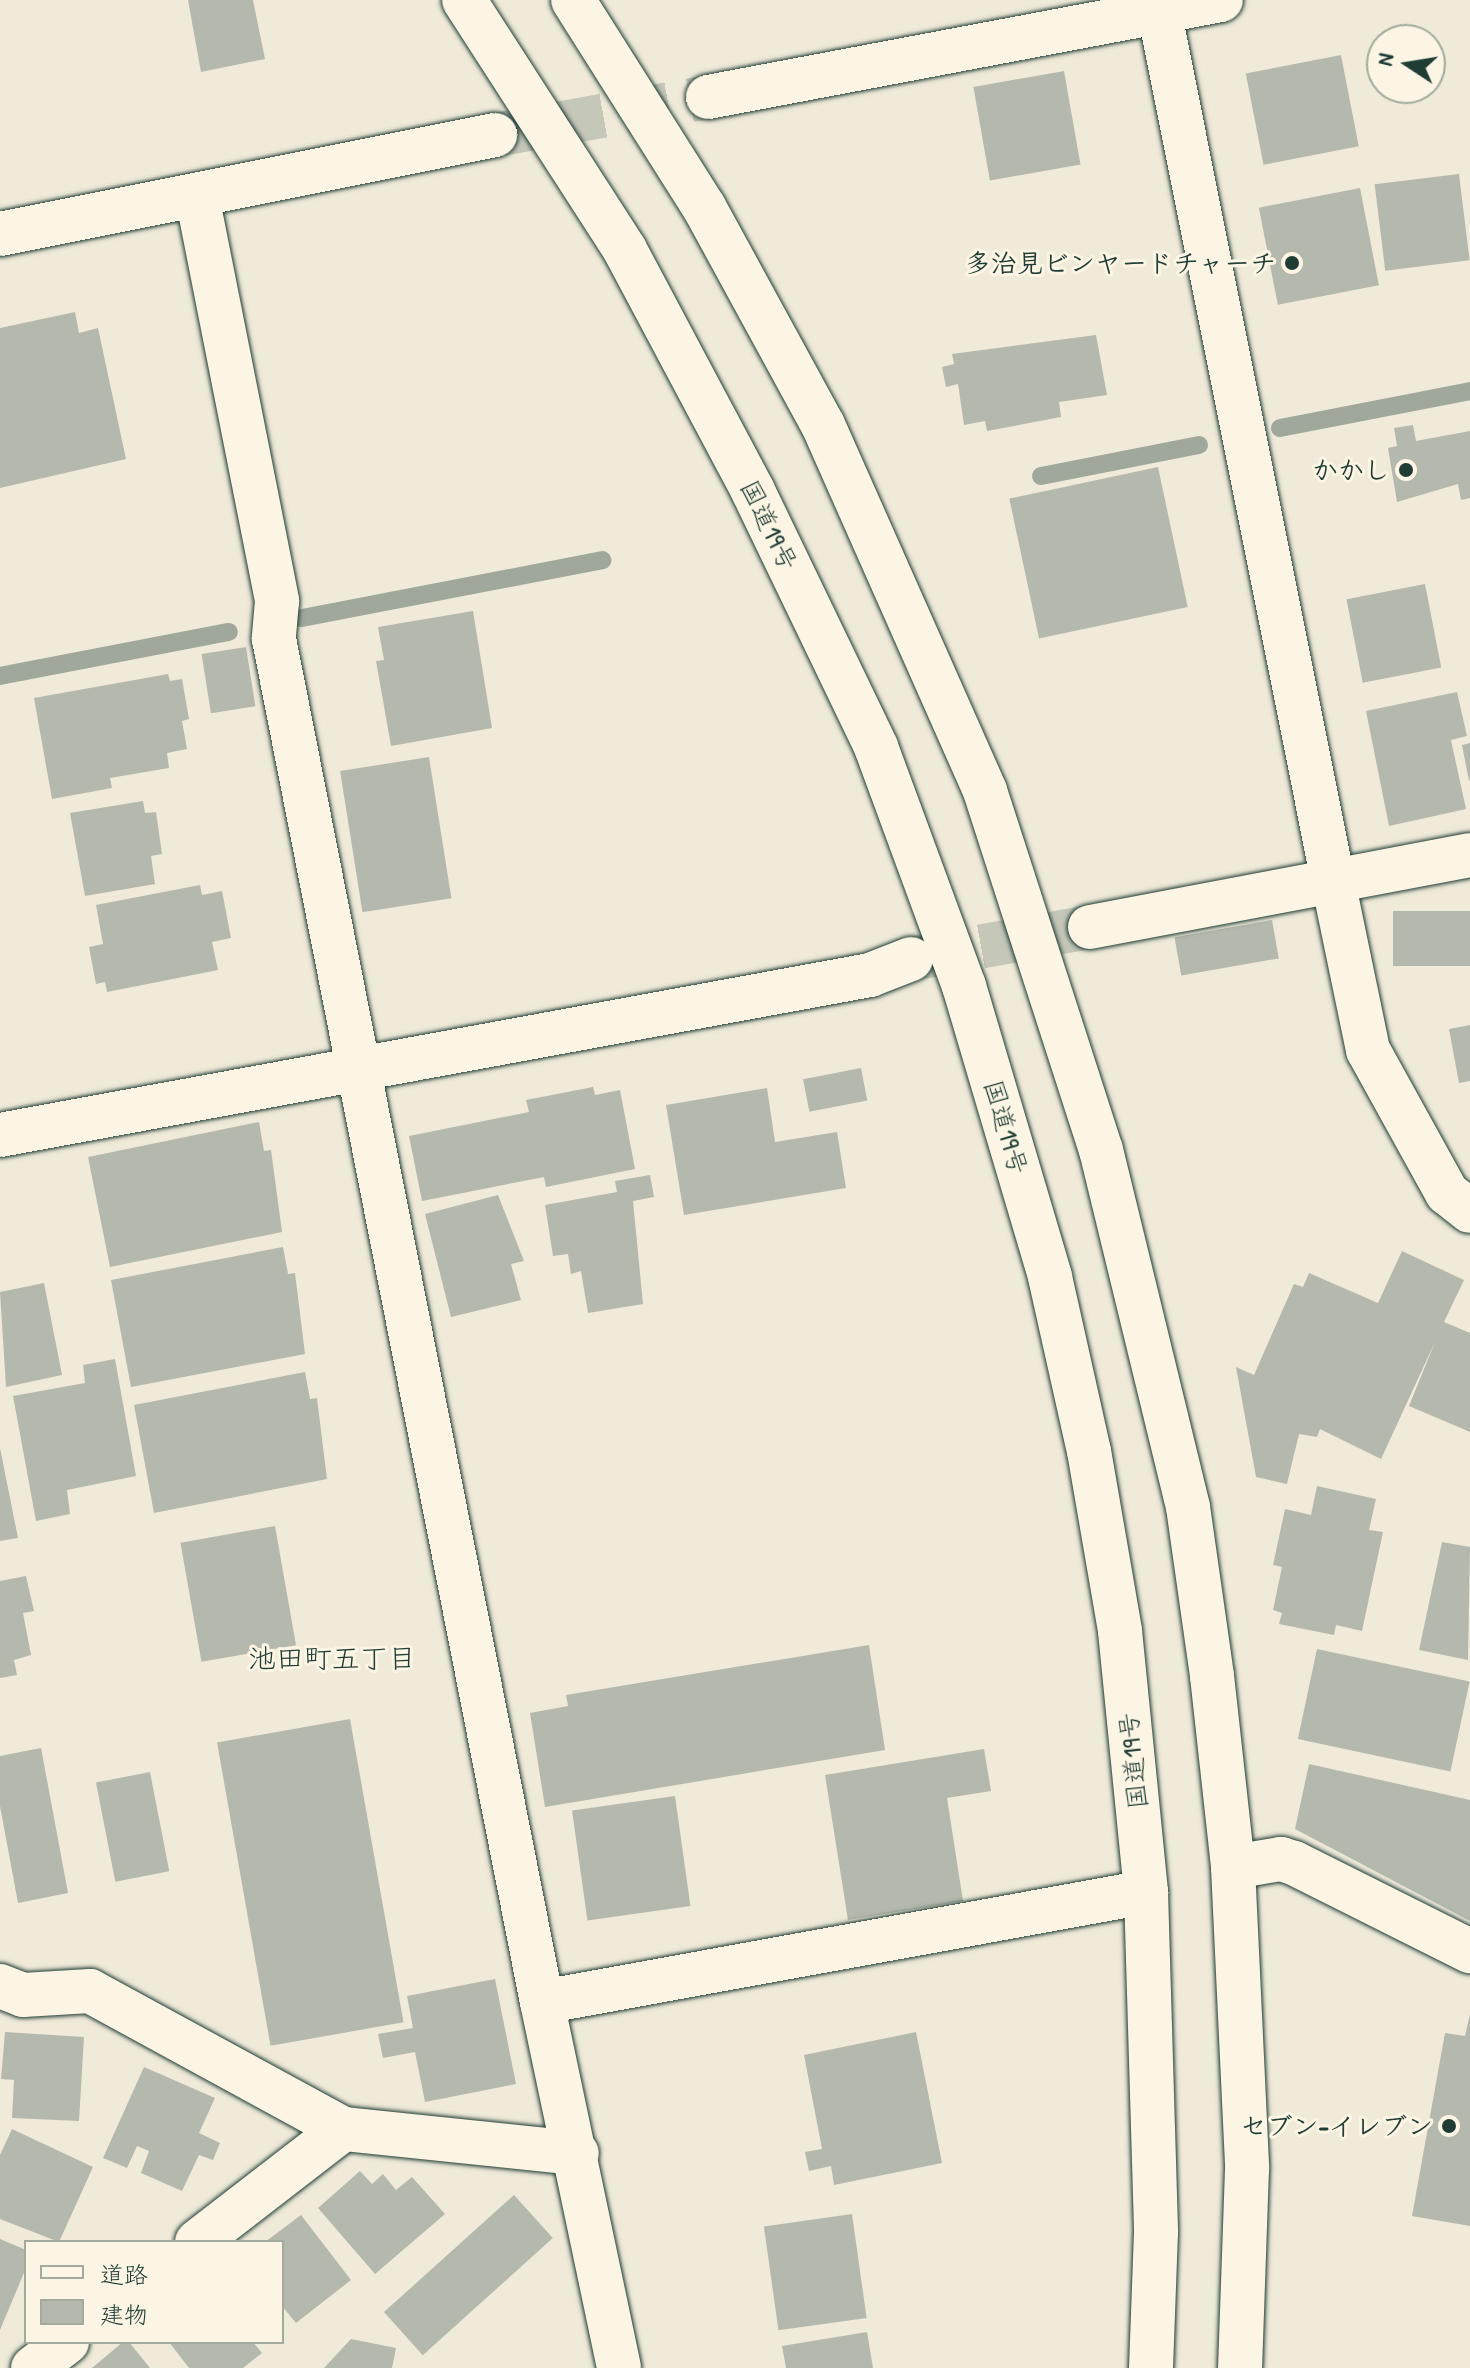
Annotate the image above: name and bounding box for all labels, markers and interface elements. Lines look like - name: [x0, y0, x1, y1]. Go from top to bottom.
- north arrow: [1366, 24, 1446, 104]
- text: N: [1369, 51, 1400, 68]
- place label: 多治見ビンヤードチャーチ: [964, 247, 1276, 279]
- marker: 多治見ビンヤードチャーチ: [1283, 254, 1301, 272]
- place label: かかし: [1312, 454, 1390, 486]
- marker: かかし: [1397, 461, 1415, 479]
- street label: 国道19号: [734, 475, 804, 575]
- street label: 国道19号: [978, 1076, 1034, 1178]
- district label: 池田町五丁目: [248, 1641, 416, 1675]
- street label: 国道19号: [1112, 1711, 1154, 1811]
- place label: セブン-イレブン: [1240, 2110, 1433, 2142]
- marker: セブン-イレブン: [1440, 2117, 1458, 2135]
- legend: [24, 2240, 284, 2344]
- text: 道路: [100, 2258, 148, 2290]
- text: 建物: [100, 2298, 148, 2330]

